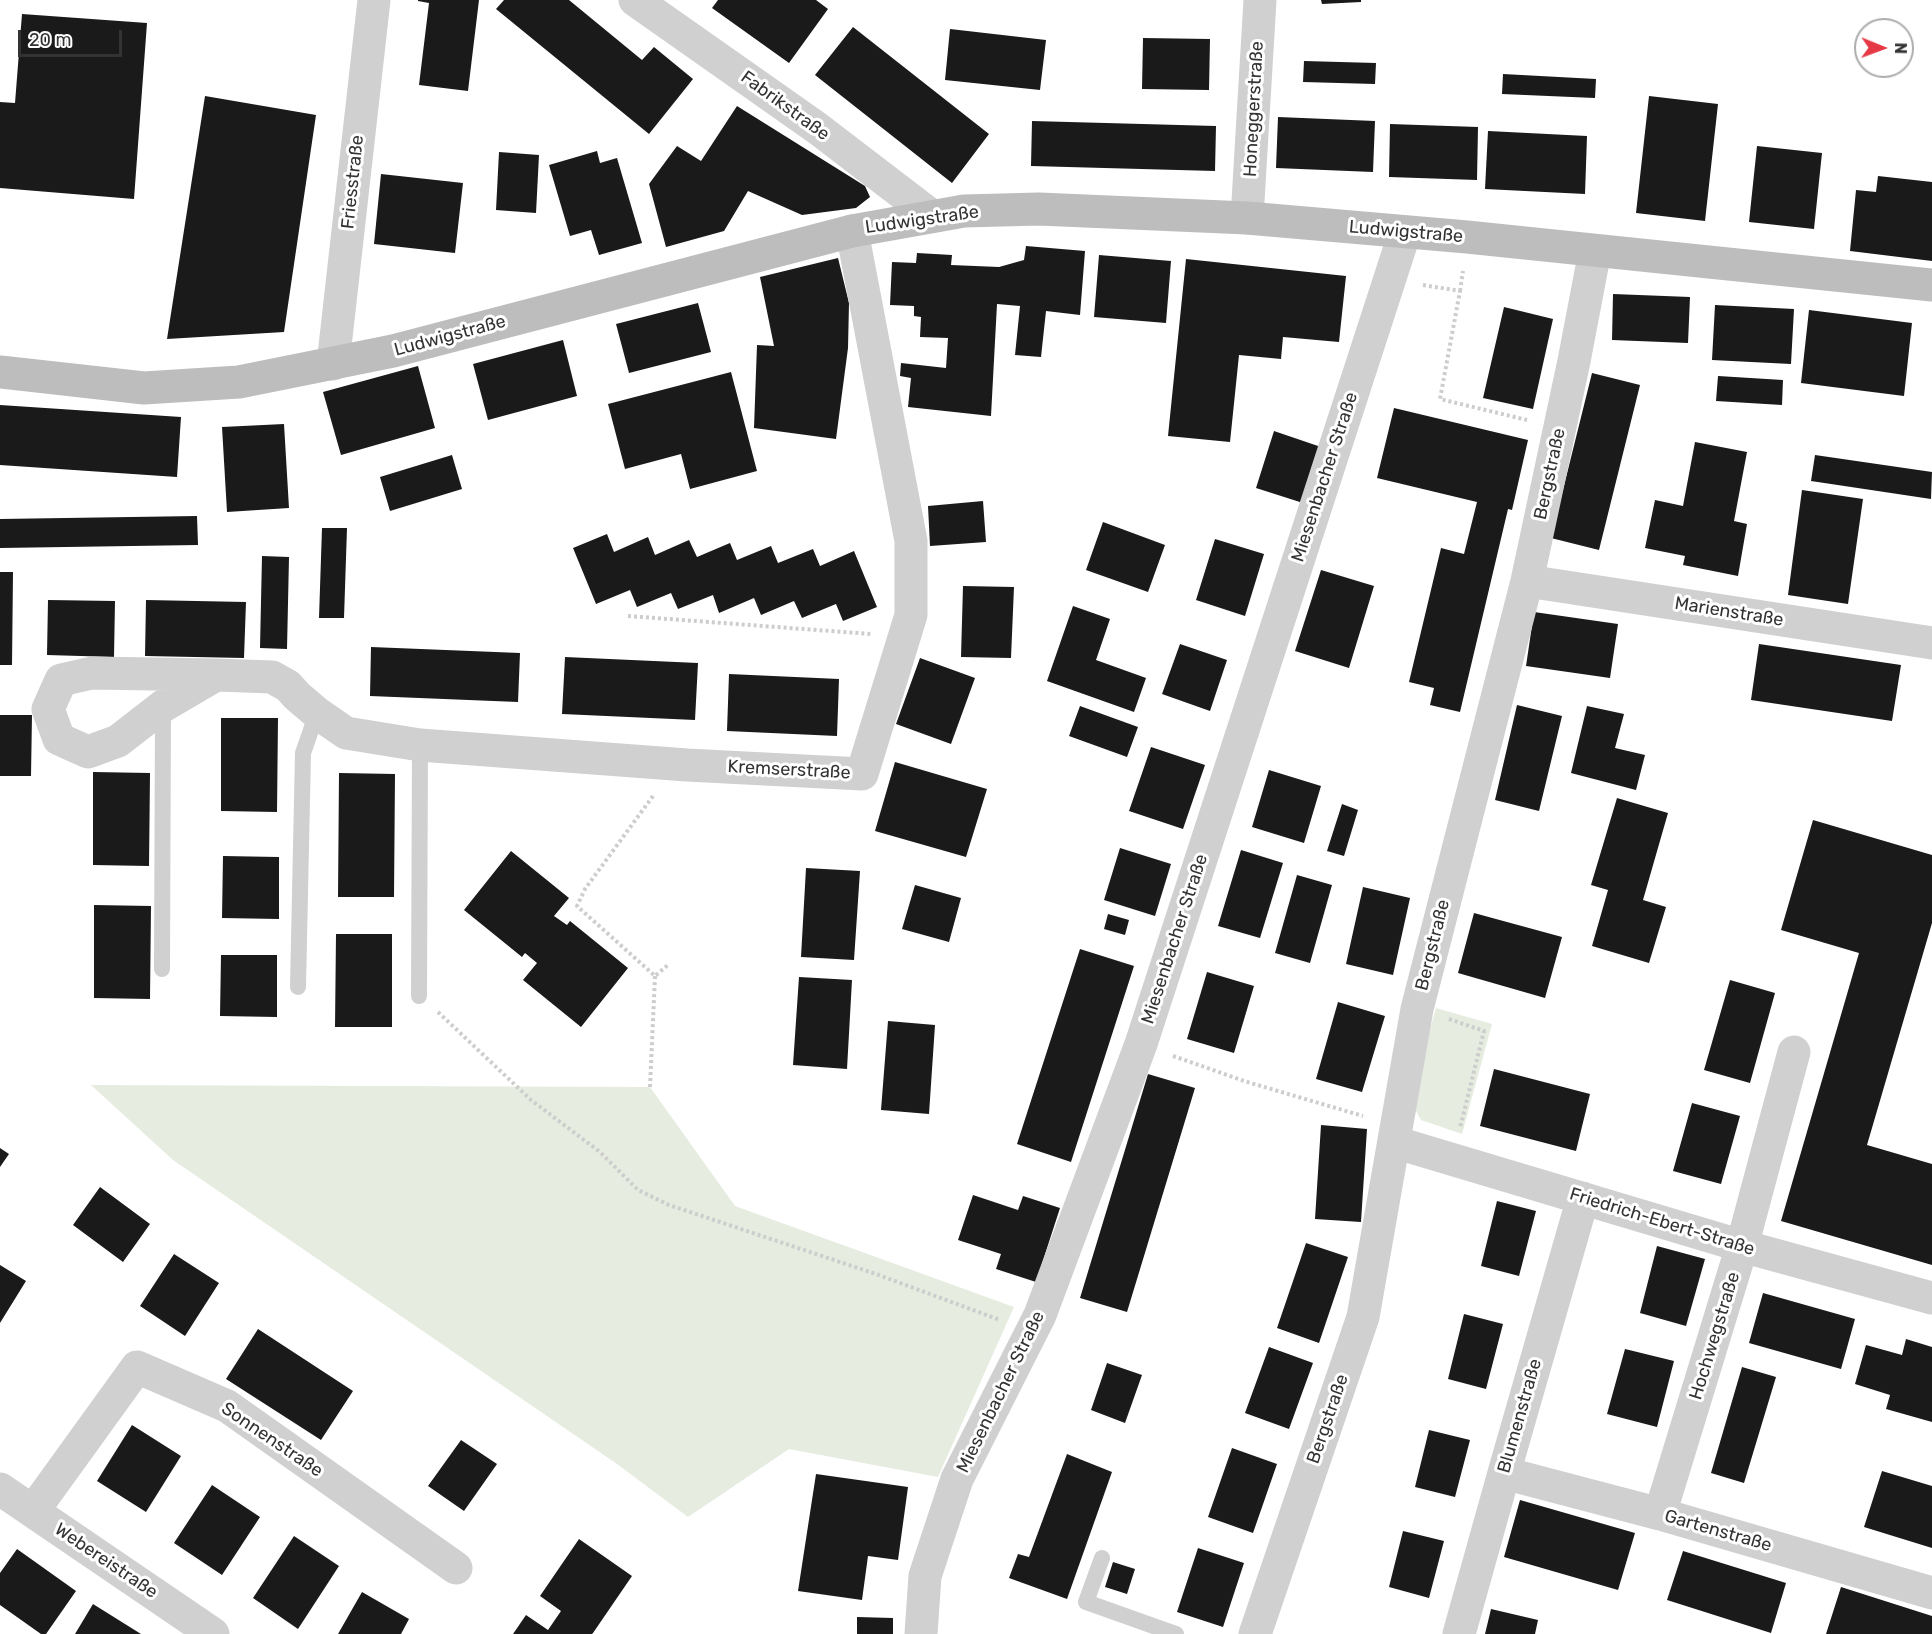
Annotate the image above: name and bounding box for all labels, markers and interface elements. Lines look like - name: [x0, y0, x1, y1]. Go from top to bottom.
- scale bar: [21, 18, 124, 56]
- north arrow: [1854, 18, 1914, 78]
- text: 20 m: [29, 29, 71, 51]
- street label: Honeggerstraße: [1240, 40, 1268, 178]
- text: N: [1891, 42, 1910, 54]
- street label: Fabrikstraße: [736, 67, 834, 145]
- street label: Friesstraße: [337, 134, 369, 230]
- street label: Ludwigstraße: [864, 201, 980, 239]
- street label: Ludwigstraße: [1348, 216, 1464, 248]
- street label: Ludwigstraße: [392, 311, 508, 361]
- street label: Miesenbacher Straße: [1287, 389, 1363, 565]
- street label: Bergstraße: [1530, 426, 1570, 522]
- street label: Marienstraße: [1673, 593, 1785, 631]
- street label: Kremserstraße: [727, 756, 851, 784]
- street label: Miesenbacher Straße: [1137, 851, 1213, 1027]
- street label: Bergstraße: [1411, 897, 1455, 993]
- street label: Friedrich-Ebert-Straße: [1567, 1184, 1757, 1260]
- street label: Hochwegstraße: [1685, 1269, 1745, 1403]
- street label: Miesenbacher Straße: [952, 1308, 1050, 1476]
- street label: Blumenstraße: [1493, 1356, 1547, 1476]
- street label: Bergstraße: [1303, 1372, 1353, 1466]
- street label: Sonnenstraße: [217, 1398, 327, 1482]
- street label: Gartenstraße: [1662, 1505, 1774, 1557]
- street label: Webereistraße: [50, 1519, 162, 1603]

